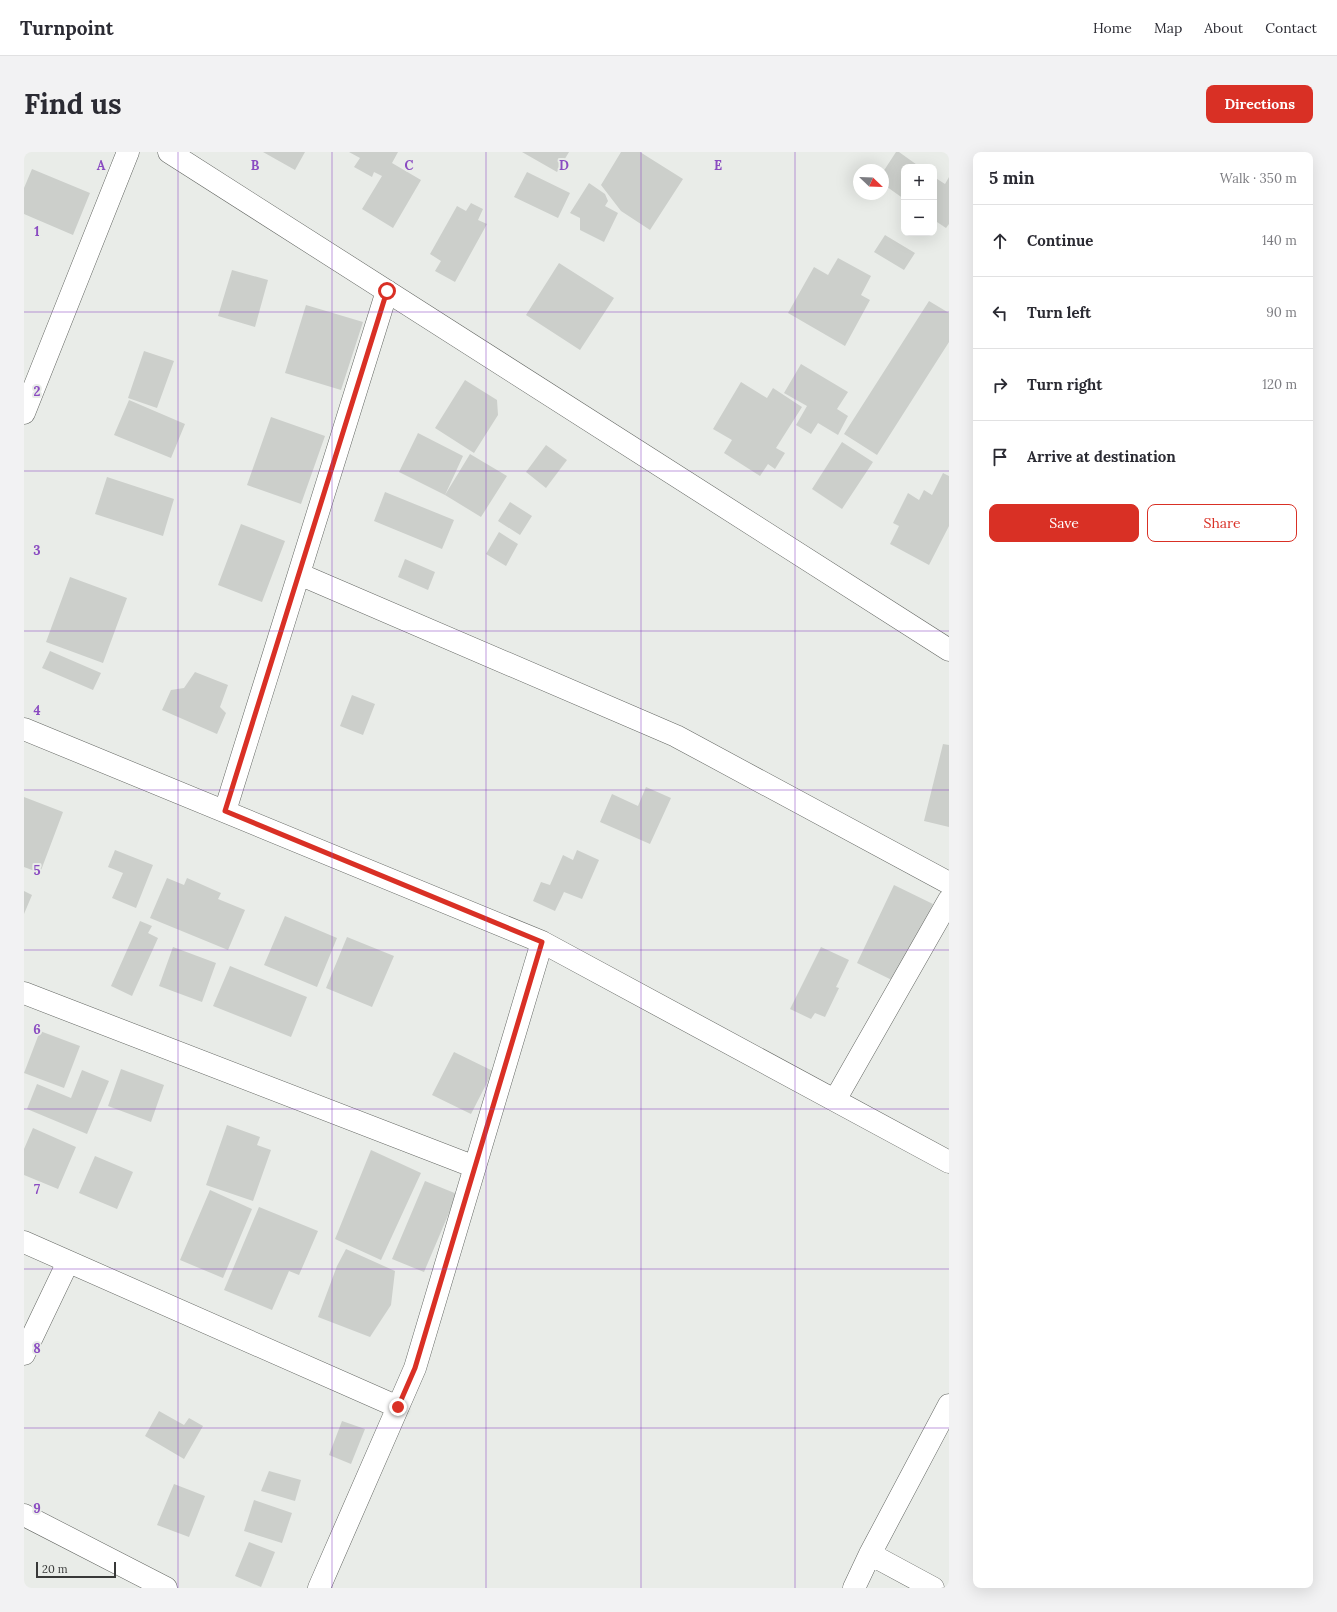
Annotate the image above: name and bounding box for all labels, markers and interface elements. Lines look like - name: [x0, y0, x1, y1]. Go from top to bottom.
- text: Turnpoint: [20, 16, 114, 40]
- text: Home: [1093, 19, 1132, 37]
- text: Map: [1154, 19, 1182, 37]
- text: About: [1204, 19, 1243, 37]
- text: Contact: [1265, 19, 1317, 37]
- button: Directions: [1206, 85, 1313, 123]
- text: Find us: [24, 86, 122, 122]
- text: A: [97, 157, 106, 174]
- text: B: [251, 157, 260, 174]
- text: C: [405, 157, 414, 174]
- text: D: [559, 157, 569, 174]
- text: E: [714, 157, 722, 174]
- north arrow: [853, 164, 889, 200]
- map controls: [901, 164, 937, 236]
- button: +: [901, 164, 937, 200]
- text: 5 min: [989, 167, 1035, 189]
- text: Walk · 350 m: [1220, 170, 1297, 187]
- button: −: [901, 200, 937, 236]
- text: 1: [34, 223, 40, 240]
- icon: ahead: [989, 230, 1011, 252]
- text: Continue: [1027, 231, 1093, 250]
- text: 140 m: [1262, 232, 1297, 249]
- route start: [378, 282, 396, 300]
- icon: left: [989, 302, 1011, 324]
- text: Turn left: [1027, 303, 1091, 322]
- text: 90 m: [1266, 304, 1297, 321]
- icon: right: [989, 374, 1011, 396]
- text: Turn right: [1027, 375, 1103, 394]
- text: 120 m: [1262, 376, 1297, 393]
- text: 2: [34, 383, 41, 400]
- icon: arrive: [989, 446, 1011, 468]
- text: Arrive at destination: [1027, 447, 1176, 466]
- button: Save: [989, 504, 1139, 542]
- button: Share: [1147, 504, 1297, 542]
- text: 3: [33, 542, 41, 559]
- text: 4: [33, 702, 41, 719]
- text: 5: [33, 862, 41, 879]
- text: 6: [33, 1021, 41, 1038]
- text: 7: [34, 1181, 40, 1198]
- text: 8: [33, 1340, 41, 1357]
- route end: [389, 1398, 407, 1416]
- text: 9: [33, 1500, 41, 1517]
- scale bar: [36, 1560, 116, 1579]
- text: 20 m: [42, 1562, 67, 1576]

